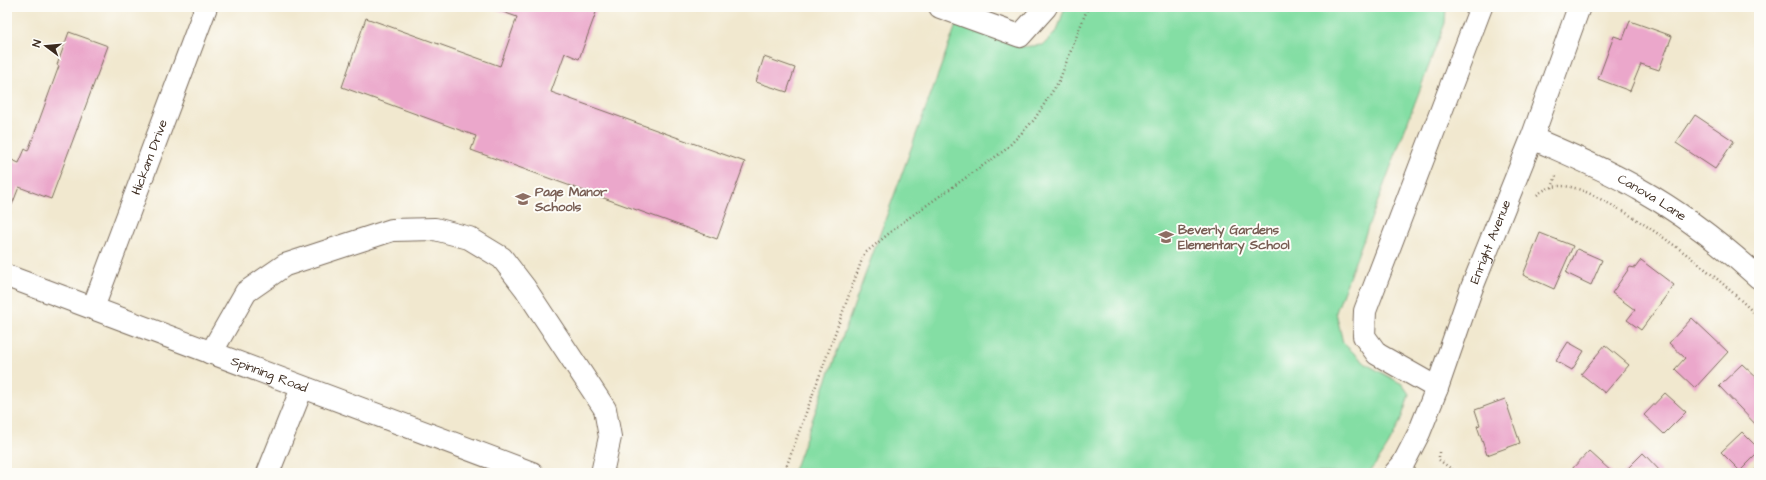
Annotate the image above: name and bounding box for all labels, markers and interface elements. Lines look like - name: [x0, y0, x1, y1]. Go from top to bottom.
- north arrow: [26, 26, 66, 66]
- text: N: [29, 38, 45, 49]
- street label: Hickam Drive: [127, 117, 172, 198]
- street label: Canova Lane: [1614, 170, 1690, 225]
- place label: Page Manor Schools: [534, 183, 608, 216]
- school or university icon: Page Manor Schools: [514, 190, 532, 208]
- street label: Enright Avenue: [1465, 197, 1515, 287]
- place label: Beverly Gardens Elementary School: [1178, 221, 1290, 255]
- school or university icon: Beverly Gardens Elementary School: [1157, 228, 1175, 246]
- street label: Spinning Road: [228, 352, 310, 397]

